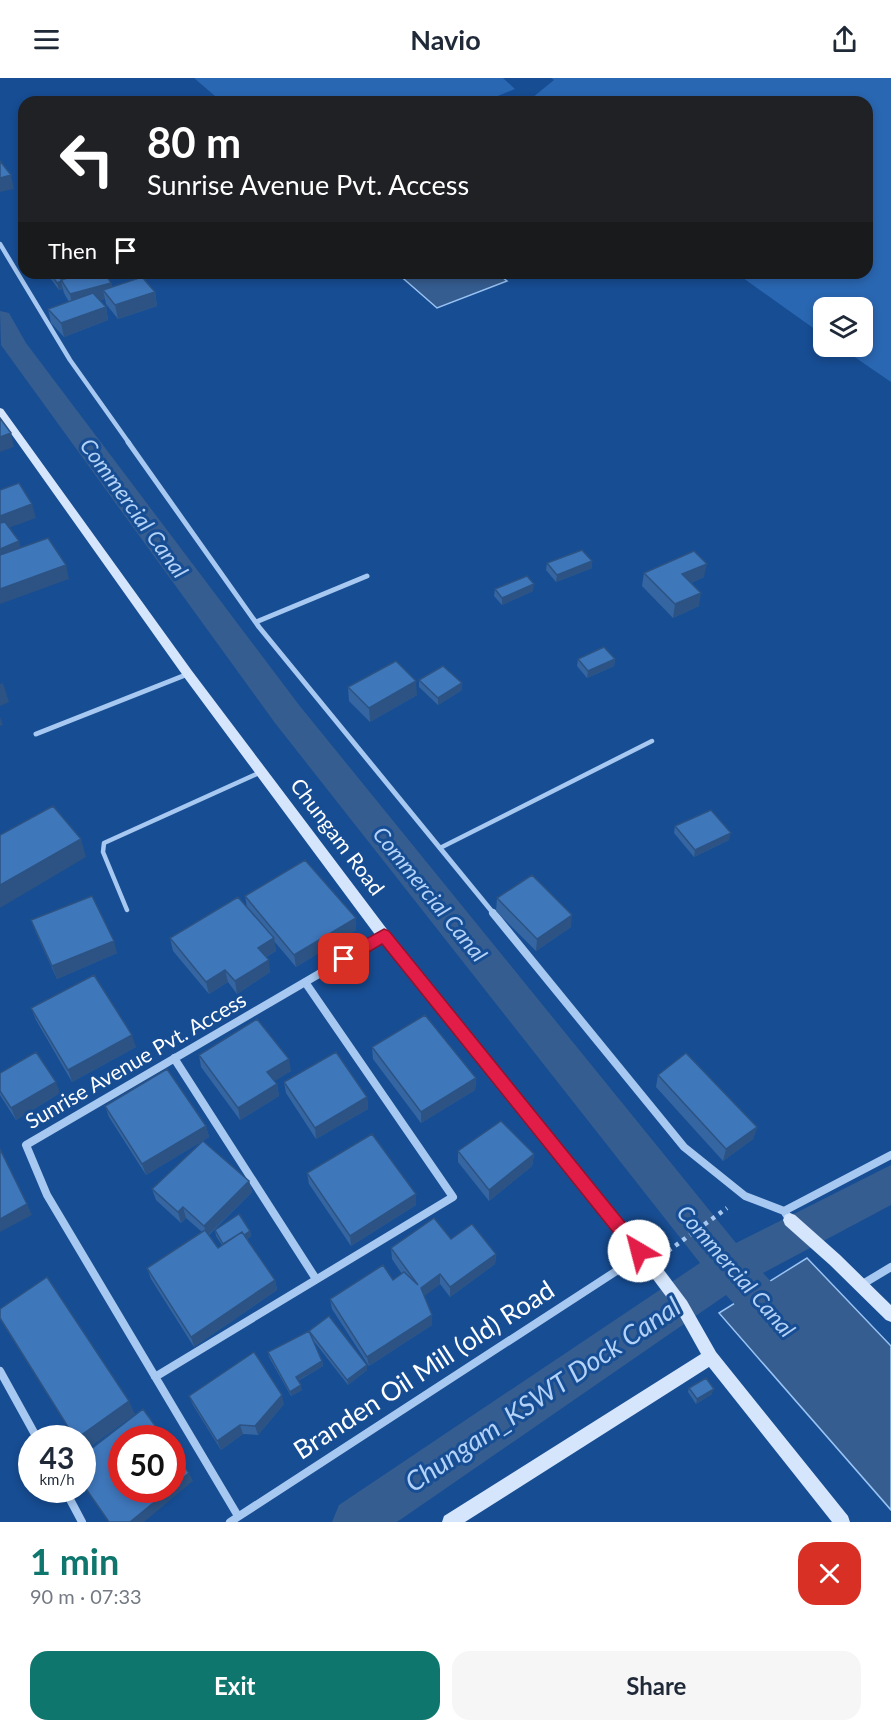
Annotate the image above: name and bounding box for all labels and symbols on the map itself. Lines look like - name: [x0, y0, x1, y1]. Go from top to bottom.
- water label: Commercial Canal: [75, 433, 194, 583]
- street label: Chungam Road: [286, 773, 390, 899]
- water label: Commercial Canal: [368, 821, 493, 967]
- pin: [318, 933, 369, 984]
- street label: Sunrise Avenue Pvt. Access: [21, 986, 250, 1133]
- water label: Commercial Canal: [672, 1199, 801, 1342]
- position arrow: [607, 1219, 671, 1283]
- street label: Branden Oil Mill (old) Road: [287, 1273, 560, 1465]
- water label: Chungam_KSWT Dock Canal: [398, 1289, 686, 1498]
- speed limit sign: 50: [108, 1425, 186, 1503]

